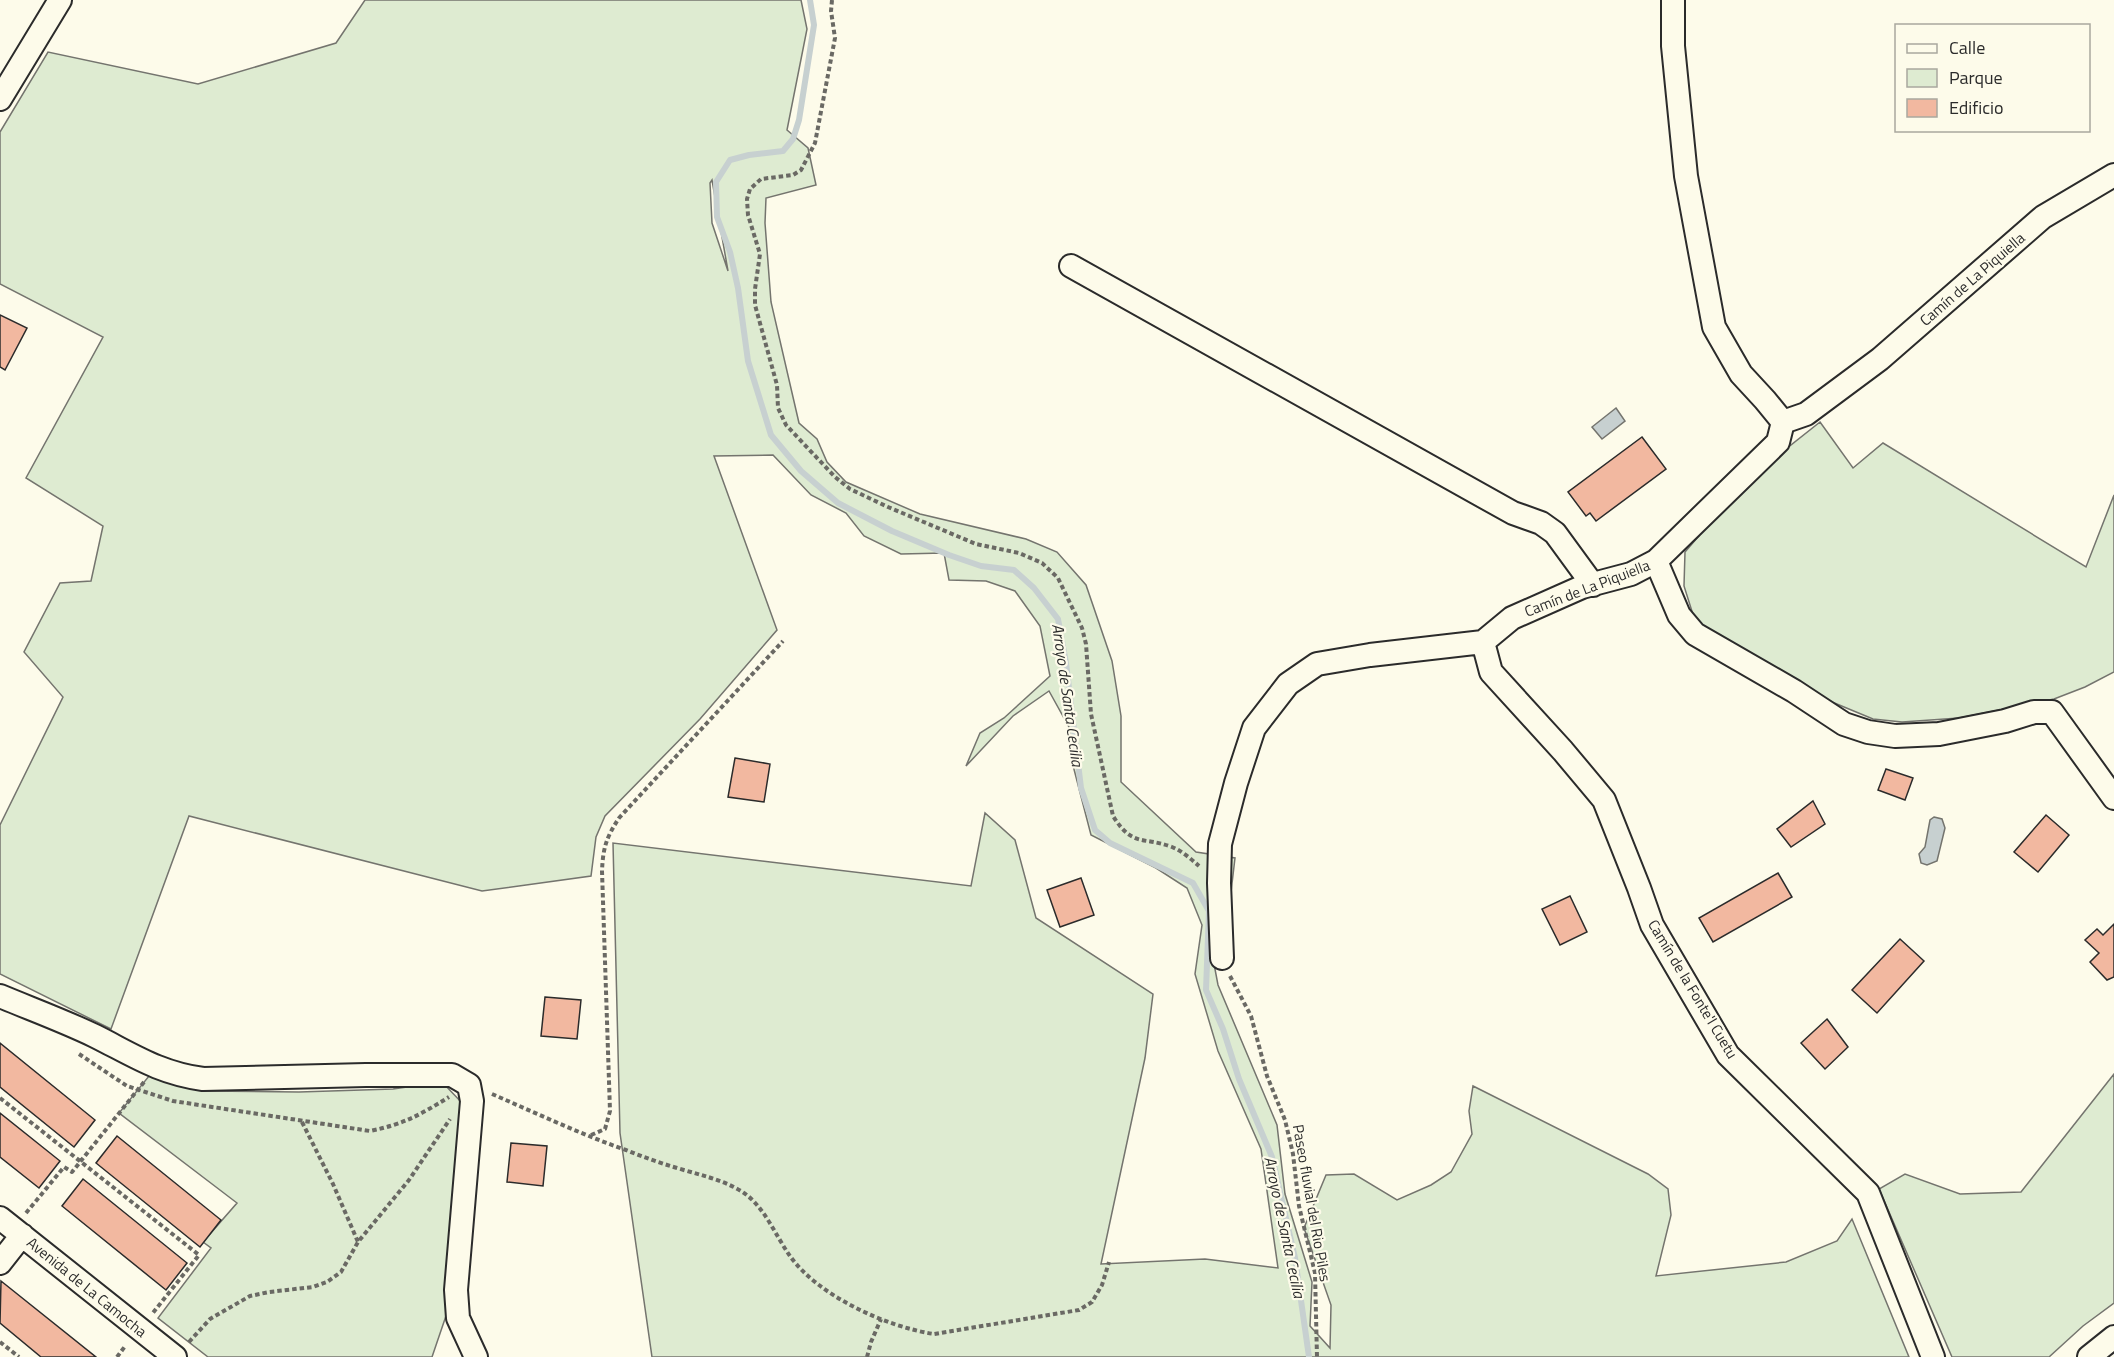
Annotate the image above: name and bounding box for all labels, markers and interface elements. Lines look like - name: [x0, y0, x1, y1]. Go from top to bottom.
- legend: [1895, 24, 2090, 132]
- text: Calle: [1949, 34, 1985, 61]
- text: Parque: [1949, 64, 2003, 91]
- text: Edificio: [1949, 94, 2003, 121]
- street label: Camín de La Piquiella: [1914, 226, 2030, 331]
- street label: Camín de La Piquiella: [1521, 553, 1654, 623]
- water label: Arroyo de Santa Cecilia: [1046, 622, 1090, 769]
- street label: Camín de la Fonte'l Cuetu: [1642, 915, 1744, 1063]
- street label: Paseo fluvial del Rio Piles: [1287, 1122, 1337, 1284]
- water label: Arroyo de Santa Cecilia: [1258, 1154, 1312, 1301]
- street label: Avenida de La Camocha: [22, 1231, 152, 1343]

